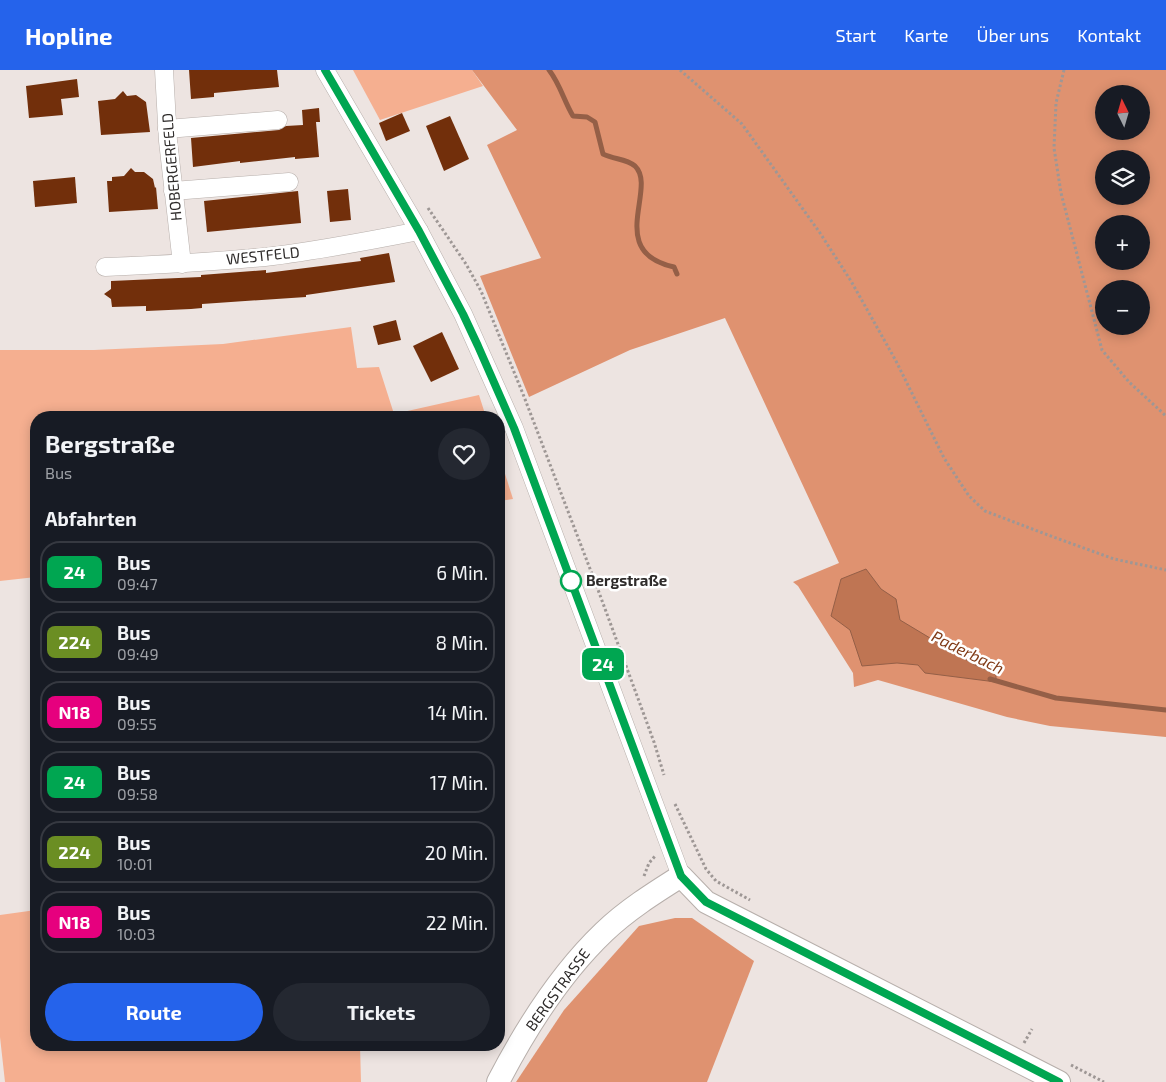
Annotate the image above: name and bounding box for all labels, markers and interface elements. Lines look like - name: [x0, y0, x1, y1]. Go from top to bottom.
- text: Hopline: [25, 21, 113, 50]
- text: Start: [835, 24, 876, 46]
- text: Karte: [904, 24, 949, 46]
- text: Über uns: [977, 24, 1049, 46]
- text: Kontakt: [1077, 24, 1141, 46]
- north arrow: [1095, 85, 1150, 140]
- map controls: [1095, 85, 1150, 335]
- street label: HOBERGERFELD: [157, 112, 185, 222]
- button: layers: [1095, 150, 1150, 205]
- button: +: [1095, 215, 1150, 270]
- street label: WESTFELD: [225, 242, 301, 268]
- button: −: [1095, 280, 1150, 335]
- button: heart: [438, 428, 490, 480]
- text: Bergstraße: [45, 429, 175, 458]
- text: Bus: [45, 463, 72, 482]
- text: Abfahrten: [45, 507, 137, 530]
- text: Bus: [117, 551, 151, 574]
- text: 24: [64, 561, 85, 583]
- text: 6 Min.: [436, 561, 488, 584]
- marker: Bergstraße: [560, 570, 582, 592]
- place label: Bergstraße: [586, 571, 667, 589]
- text: 09:47: [117, 574, 158, 593]
- text: Bus: [117, 621, 151, 644]
- water label: Paderbach: [929, 626, 1007, 677]
- text: 224: [58, 631, 91, 653]
- text: 8 Min.: [435, 631, 488, 654]
- text: 09:49: [117, 644, 159, 663]
- line badge: 24: [580, 648, 626, 680]
- text: 24: [592, 653, 614, 675]
- text: Bus: [117, 691, 151, 714]
- text: N18: [59, 701, 91, 723]
- text: 14 Min.: [428, 701, 488, 724]
- text: 09:55: [117, 714, 157, 733]
- text: Bus: [117, 761, 151, 784]
- text: 24: [64, 771, 85, 793]
- text: 17 Min.: [430, 771, 488, 794]
- text: 09:58: [117, 784, 158, 803]
- text: Bus: [117, 831, 151, 854]
- text: 224: [58, 841, 91, 863]
- text: 20 Min.: [425, 841, 488, 864]
- text: 10:01: [117, 854, 153, 873]
- text: Bus: [117, 901, 151, 924]
- text: N18: [59, 911, 91, 933]
- text: 22 Min.: [426, 911, 488, 934]
- text: 10:03: [117, 924, 155, 943]
- street label: BERGSTRASSE: [521, 945, 593, 1034]
- button: Route: [45, 983, 263, 1041]
- button: Tickets: [273, 983, 490, 1041]

